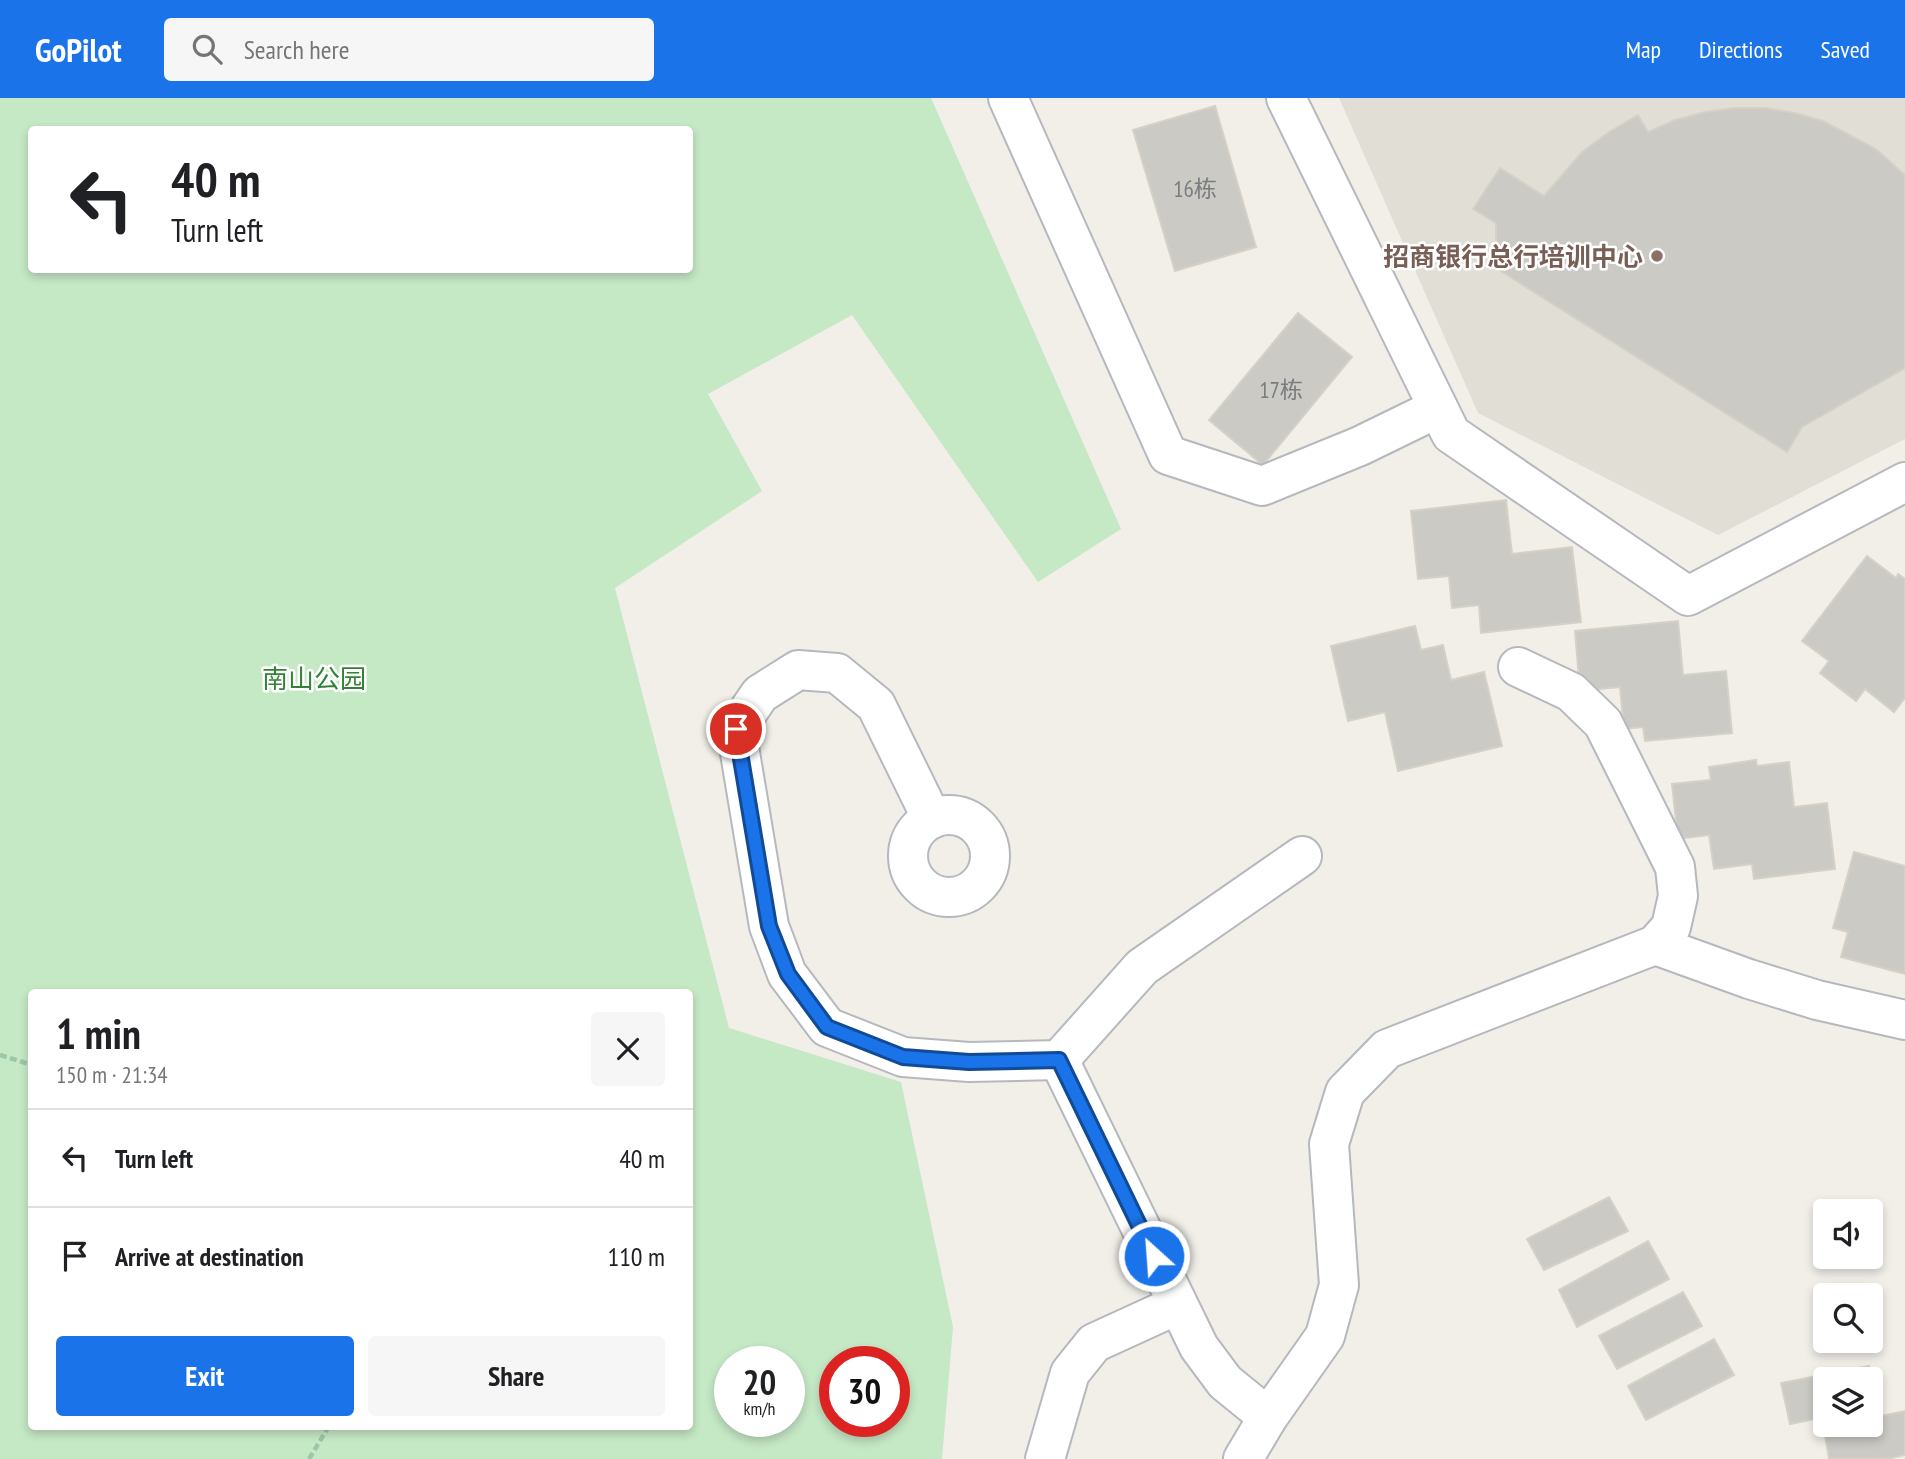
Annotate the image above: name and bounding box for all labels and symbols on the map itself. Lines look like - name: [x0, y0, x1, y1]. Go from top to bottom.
- house number: 16栋: [1173, 174, 1217, 203]
- place label: 招商银行总行培训中心: [1383, 240, 1643, 273]
- marker: 招商银行总行培训中心: [1649, 248, 1665, 264]
- house number: 17栋: [1259, 375, 1303, 404]
- park label: 南山公园: [262, 662, 366, 695]
- pin: [706, 699, 766, 759]
- position arrow: [1117, 1219, 1191, 1293]
- speed limit sign: 30: [819, 1346, 910, 1437]

